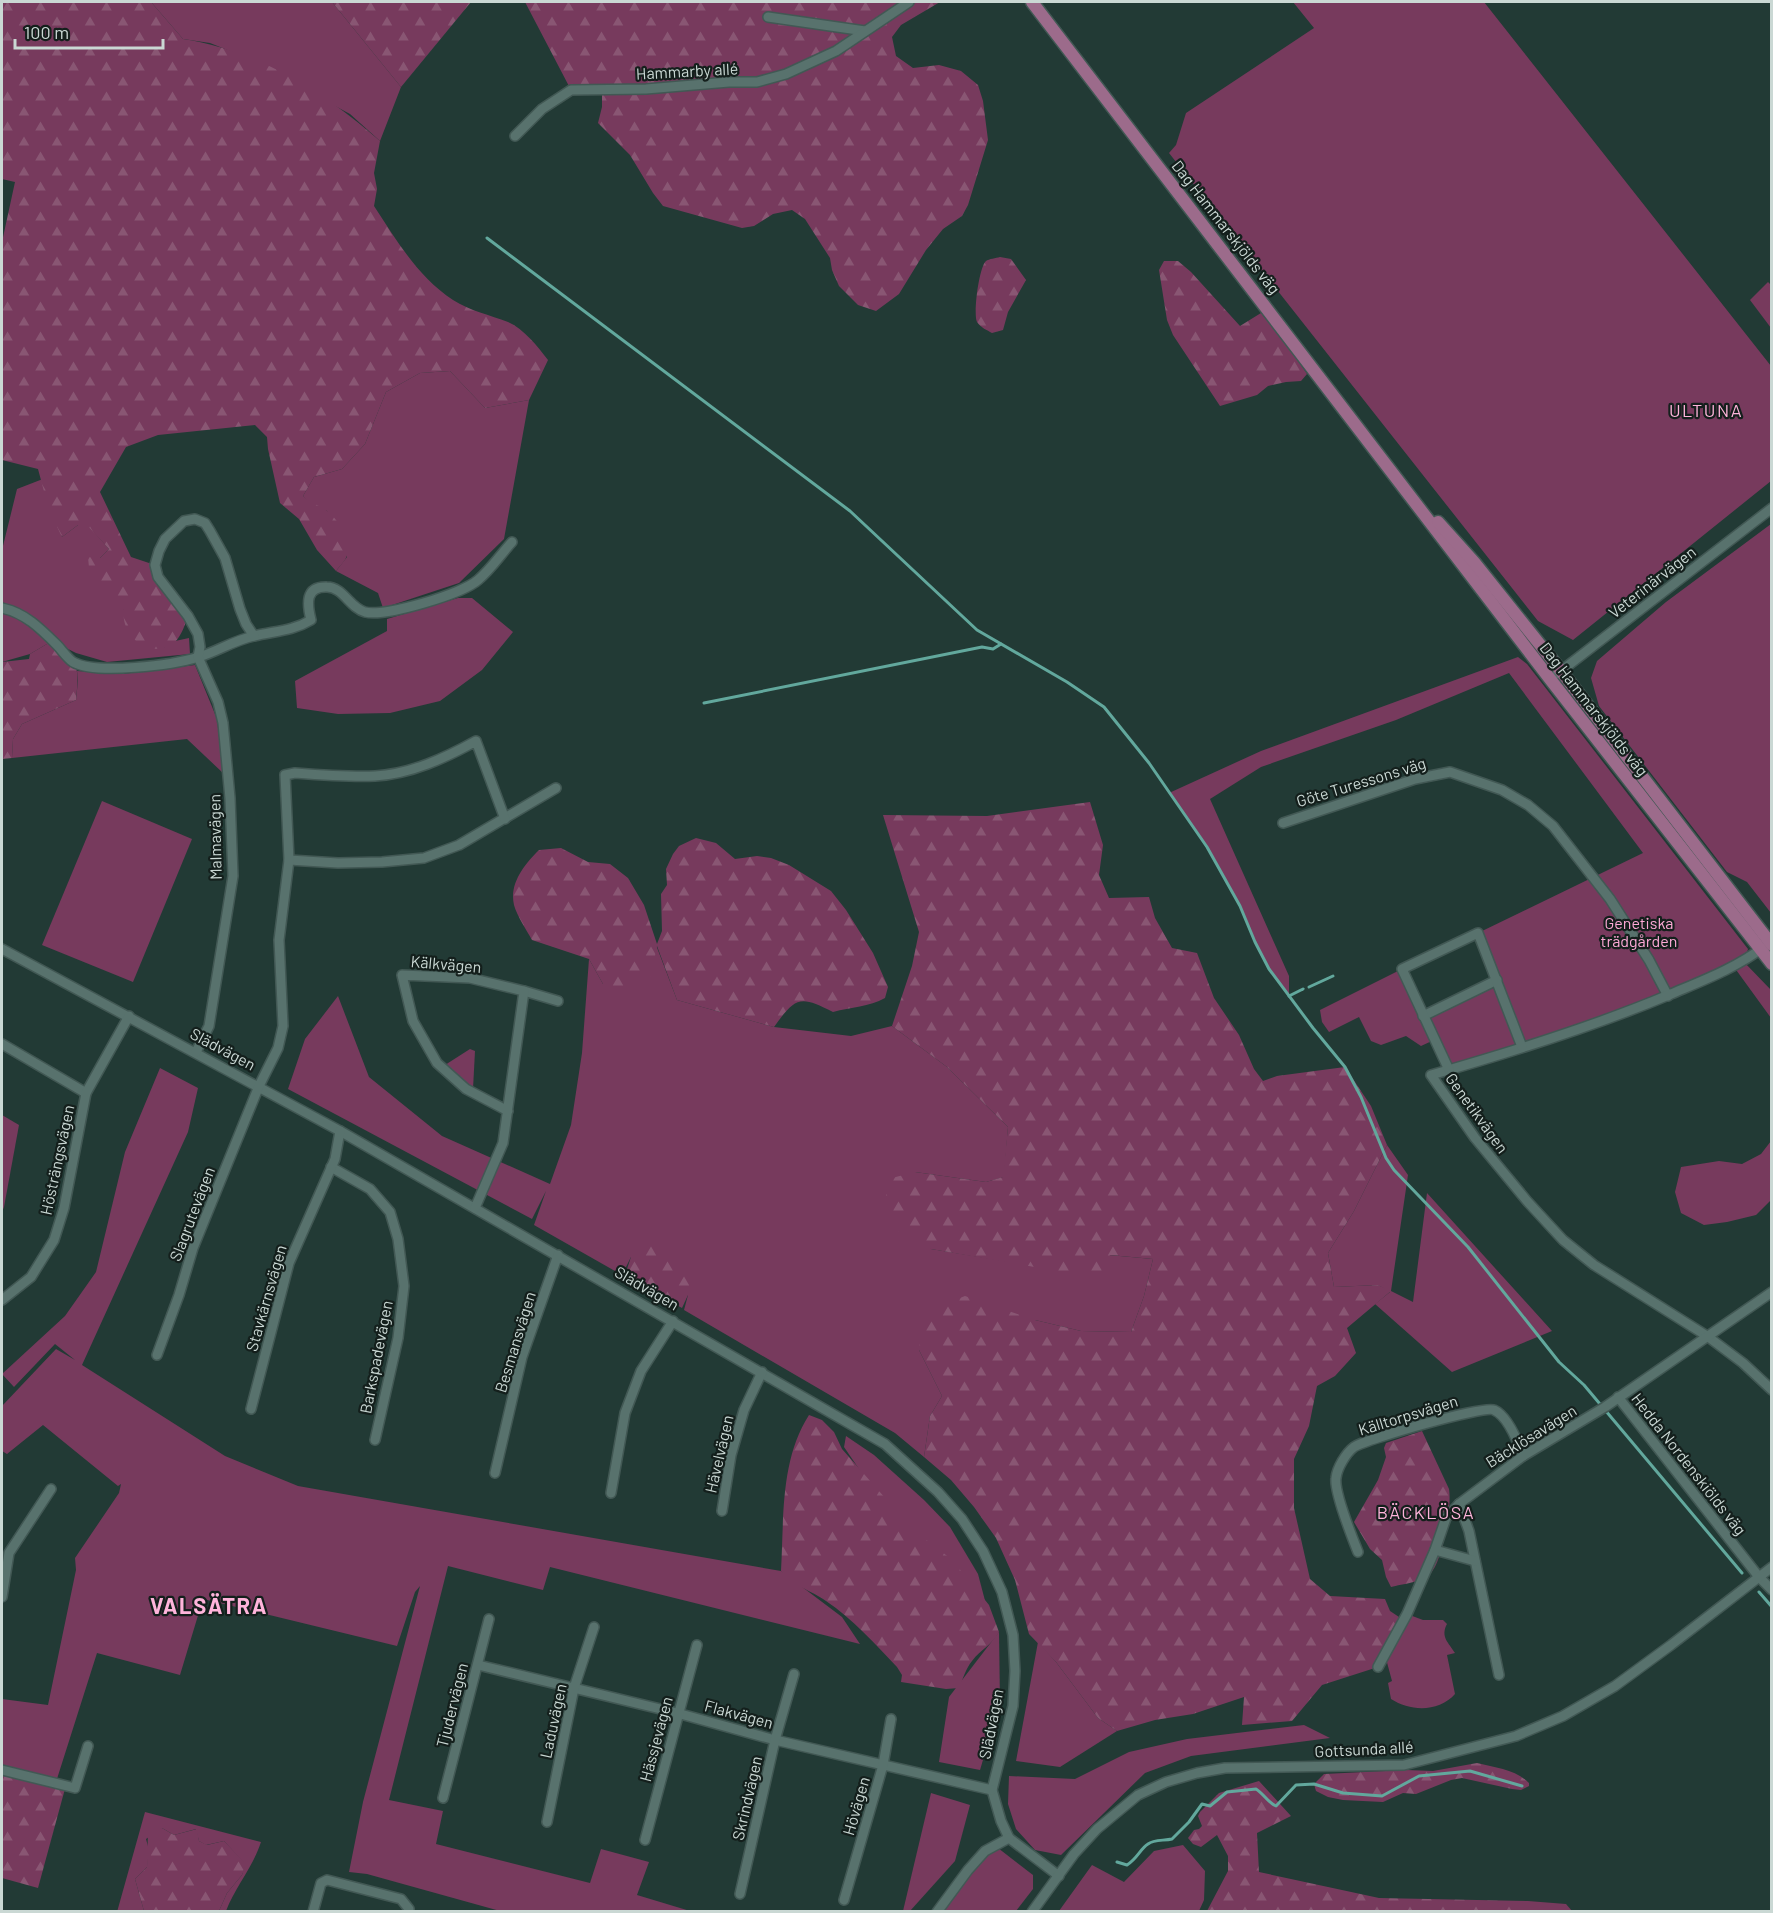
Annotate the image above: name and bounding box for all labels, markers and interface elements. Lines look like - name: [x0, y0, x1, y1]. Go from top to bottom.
- scale bar: [15, 12, 164, 50]
- text: 100 m: [24, 21, 69, 43]
- street label: Hammarby allé: [635, 58, 739, 83]
- street label: Dag Hammarskjölds väg: [1168, 156, 1285, 297]
- district label: ULTUNA: [1669, 399, 1743, 421]
- street label: Veterinärvägen: [1604, 542, 1699, 622]
- street label: Dag Hammarskjölds väg: [1536, 638, 1653, 779]
- street label: Göte Turessons väg: [1294, 753, 1428, 810]
- street label: Malmavägen: [204, 794, 225, 880]
- park label: Genetiska trädgården: [1601, 913, 1677, 950]
- street label: Kälkvägen: [410, 951, 482, 976]
- street label: Slädvägen: [187, 1023, 259, 1074]
- street label: Genetikvägen: [1442, 1069, 1513, 1157]
- street label: Hösträngsvägen: [36, 1103, 77, 1217]
- street label: Slagrutevägen: [165, 1164, 218, 1264]
- street label: Stavkärnsvägen: [241, 1242, 290, 1353]
- street label: Slädvägen: [612, 1262, 683, 1314]
- street label: Besmansvägen: [490, 1289, 539, 1395]
- street label: Barkspadevägen: [355, 1299, 396, 1415]
- street label: Hedda Nordenskiölds väg: [1628, 1389, 1751, 1538]
- street label: Källtorpsvägen: [1356, 1390, 1460, 1439]
- street label: Bäcklösavägen: [1482, 1400, 1580, 1471]
- street label: Hävelvägen: [700, 1413, 737, 1495]
- district label: BÄCKLÖSA: [1377, 1501, 1475, 1523]
- district label: VALSÄTRA: [150, 1592, 268, 1618]
- street label: Tjudervägen: [432, 1661, 471, 1749]
- street label: Laduvägen: [535, 1682, 570, 1760]
- street label: Slädvägen: [974, 1687, 1007, 1761]
- street label: Hässjevägen: [635, 1694, 676, 1783]
- street label: Flakvägen: [703, 1695, 776, 1732]
- street label: Gottsunda allé: [1314, 1736, 1414, 1761]
- street label: Skrindvägen: [728, 1754, 765, 1842]
- street label: Hövägen: [838, 1774, 873, 1837]

